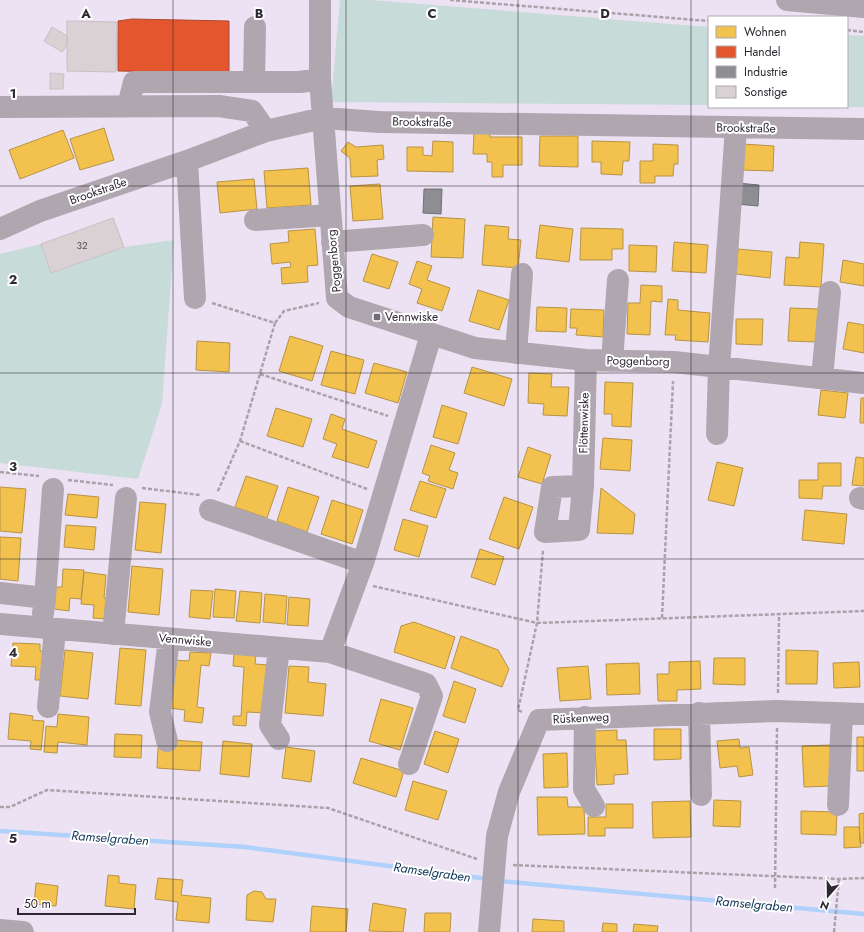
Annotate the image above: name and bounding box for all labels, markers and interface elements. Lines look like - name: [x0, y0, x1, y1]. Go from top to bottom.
- text: A: [80, 4, 91, 23]
- text: B: [255, 4, 264, 23]
- text: C: [427, 4, 437, 23]
- text: D: [600, 4, 610, 23]
- legend: [708, 16, 848, 108]
- text: Wohnen: [744, 23, 787, 41]
- text: Handel: [744, 43, 780, 61]
- text: Industrie: [744, 63, 788, 81]
- text: Sonstige: [744, 83, 787, 101]
- text: 1: [10, 84, 16, 103]
- street label: Brookstraße: [392, 112, 452, 132]
- street label: Brookstraße: [716, 118, 776, 138]
- street label: Brookstraße: [67, 173, 129, 209]
- street label: Poggenborg: [322, 229, 346, 293]
- house number: 32: [76, 238, 88, 253]
- text: 2: [9, 270, 17, 289]
- place label: Vennwiske: [385, 308, 438, 326]
- marker: Vennwiske: [372, 312, 382, 322]
- street label: Poggenborg: [606, 351, 670, 371]
- street label: Flöttenwiske: [574, 392, 594, 454]
- text: 3: [9, 457, 17, 476]
- street label: Vennwiske: [158, 629, 212, 651]
- text: 4: [8, 643, 18, 662]
- street label: Rüskenweg: [552, 708, 610, 728]
- water label: Ramselgraben: [71, 826, 150, 850]
- text: 5: [9, 829, 17, 848]
- water label: Ramselgraben: [392, 857, 472, 887]
- north arrow: [808, 876, 848, 916]
- scale bar: [18, 890, 135, 916]
- water label: Ramselgraben: [715, 891, 794, 917]
- text: 50 m: [24, 895, 51, 913]
- text: N: [818, 896, 831, 914]

